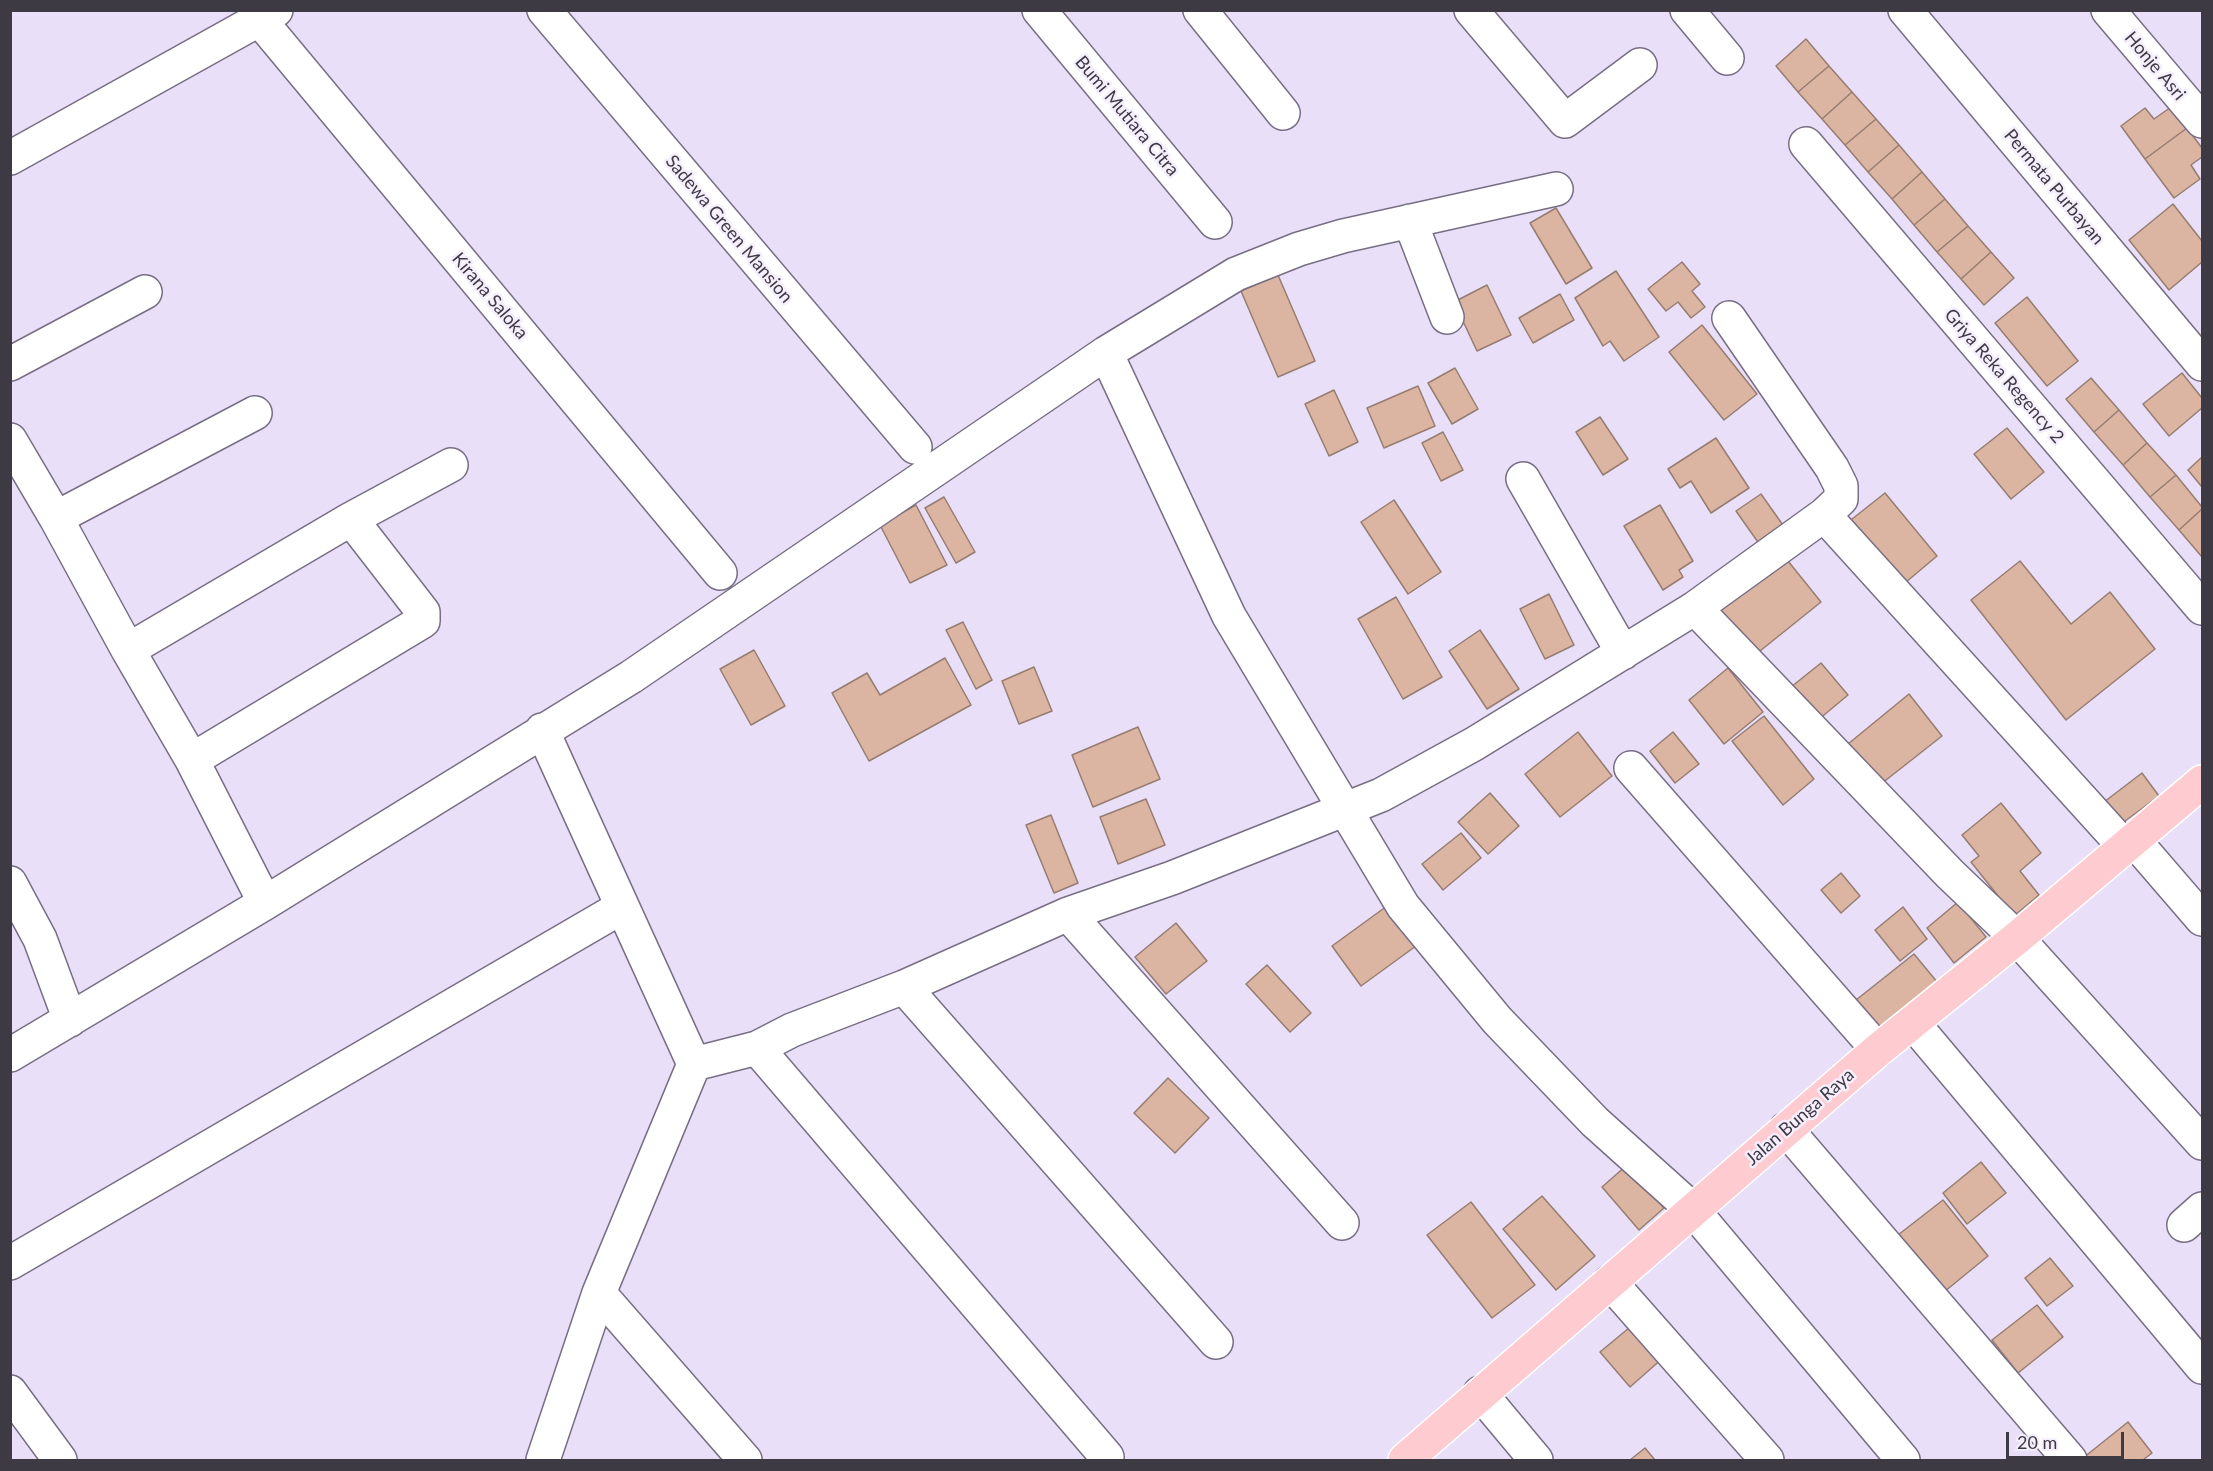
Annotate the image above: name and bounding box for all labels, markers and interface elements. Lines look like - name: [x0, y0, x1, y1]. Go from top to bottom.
- street label: Honje Asri: [2120, 27, 2190, 105]
- street label: Bumi Mutiara Citra: [1071, 52, 1183, 180]
- street label: Permata Purbayan: [1999, 125, 2109, 249]
- street label: Sadewa Green Mansion: [661, 151, 797, 307]
- street label: Kirana Saloka: [448, 248, 532, 344]
- street label: Griya Reka Regency 2: [1940, 304, 2068, 448]
- street label: Jalan Bunga Raya: [1741, 1064, 1859, 1170]
- scale bar: [2009, 1420, 2128, 1458]
- text: 20 m: [2017, 1431, 2057, 1453]

